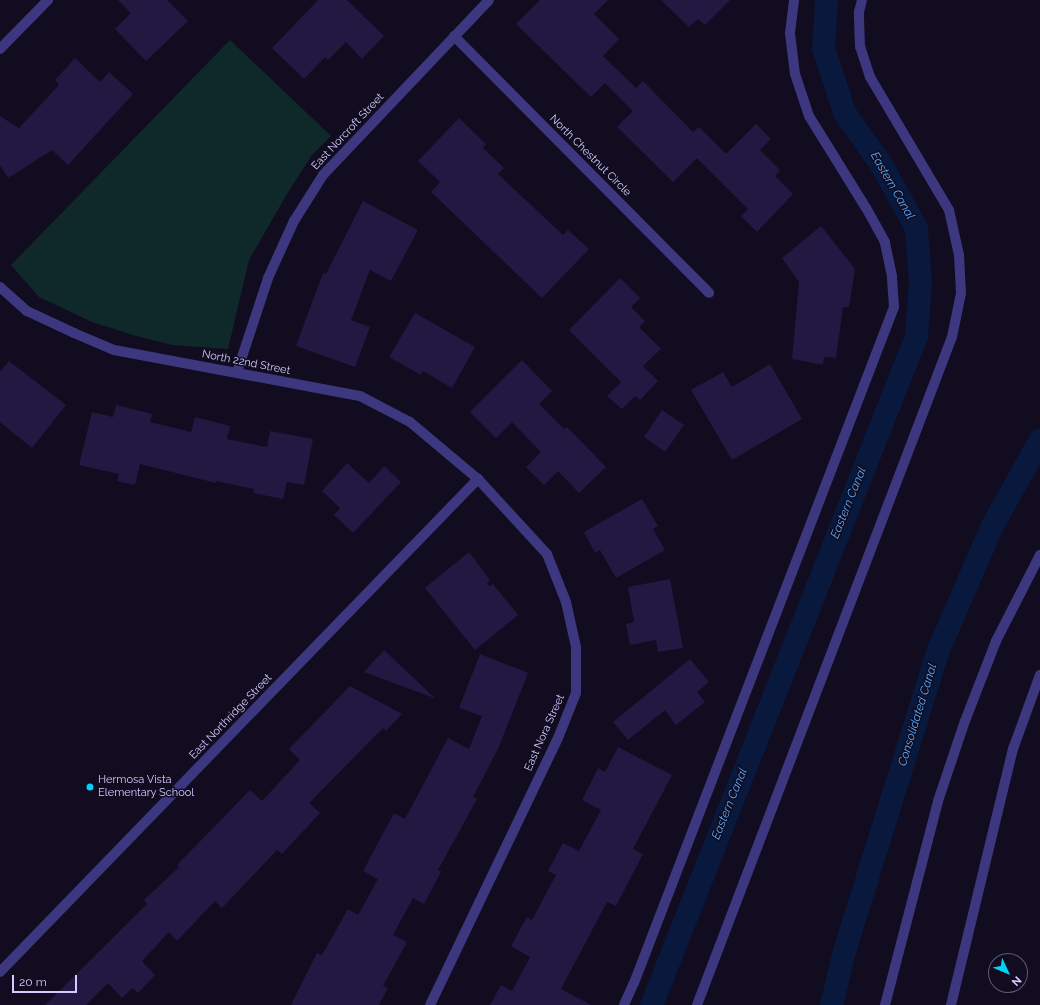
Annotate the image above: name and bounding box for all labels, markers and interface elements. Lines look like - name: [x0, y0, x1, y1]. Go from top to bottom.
- street label: East Norcroft Street: [309, 91, 387, 173]
- street label: North Chestnut Circle: [547, 113, 633, 199]
- water label: Eastern Canal: [867, 150, 917, 222]
- street label: North 22nd Street: [201, 348, 291, 378]
- water label: Eastern Canal: [828, 465, 870, 541]
- water label: Consolidated Canal: [896, 662, 940, 768]
- street label: East Northridge Street: [187, 672, 275, 762]
- street label: East Nora Street: [522, 693, 568, 773]
- water label: Eastern Canal: [709, 766, 751, 842]
- place label: Hermosa Vista Elementary School: [98, 774, 195, 800]
- marker: Hermosa Vista Elementary School: [85, 782, 95, 792]
- north arrow: [988, 953, 1028, 993]
- scale bar: [14, 967, 79, 993]
- text: N: [1009, 973, 1024, 989]
- text: 20 m: [19, 975, 47, 989]

